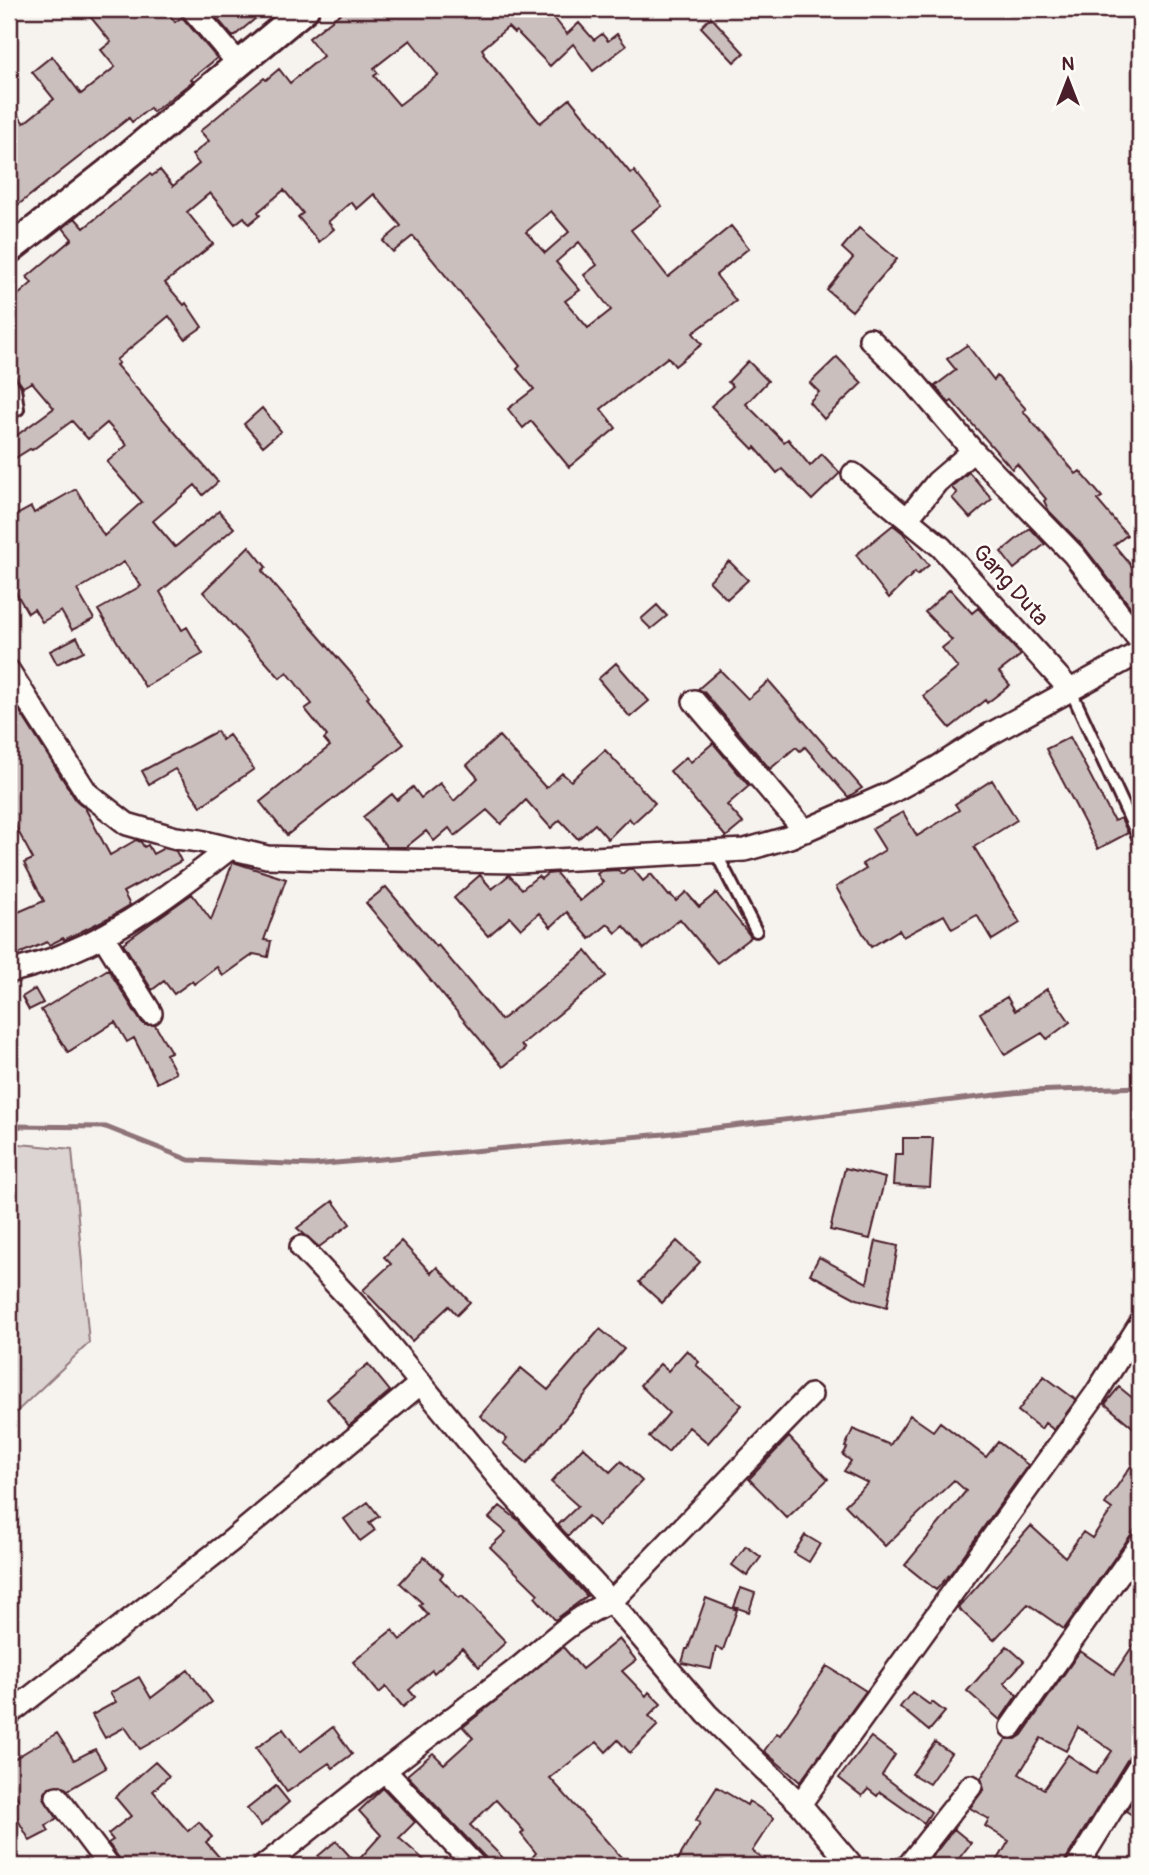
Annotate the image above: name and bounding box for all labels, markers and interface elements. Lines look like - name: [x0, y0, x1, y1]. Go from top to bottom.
- north arrow: [1034, 46, 1104, 116]
- text: N: [1062, 52, 1075, 76]
- street label: Gang Duta: [967, 538, 1055, 632]

